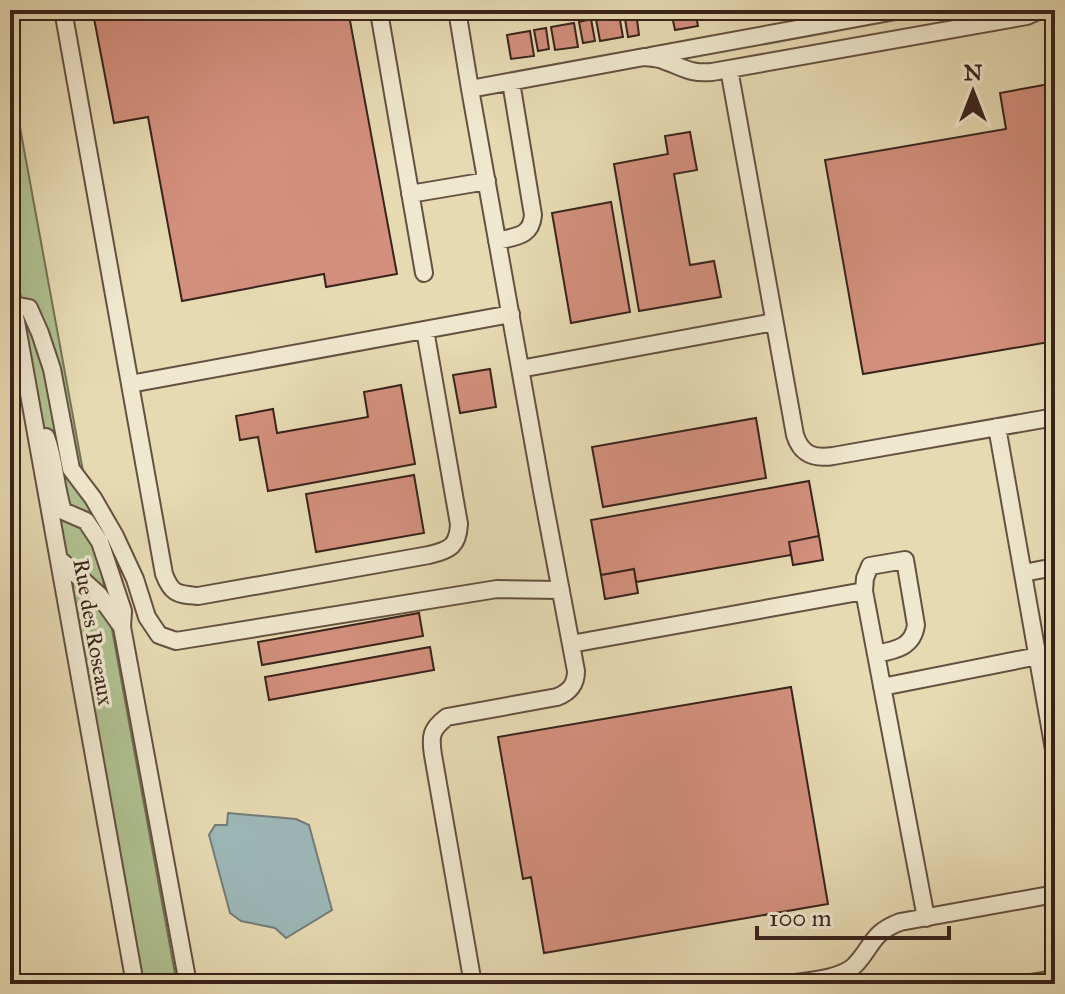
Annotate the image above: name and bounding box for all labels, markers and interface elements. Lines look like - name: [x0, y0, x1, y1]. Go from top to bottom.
- north arrow: [933, 52, 1013, 132]
- text: N: [964, 59, 983, 86]
- street label: Rue des Roseaux: [67, 557, 120, 708]
- scale bar: [757, 890, 949, 940]
- text: 100 m: [769, 903, 832, 933]

